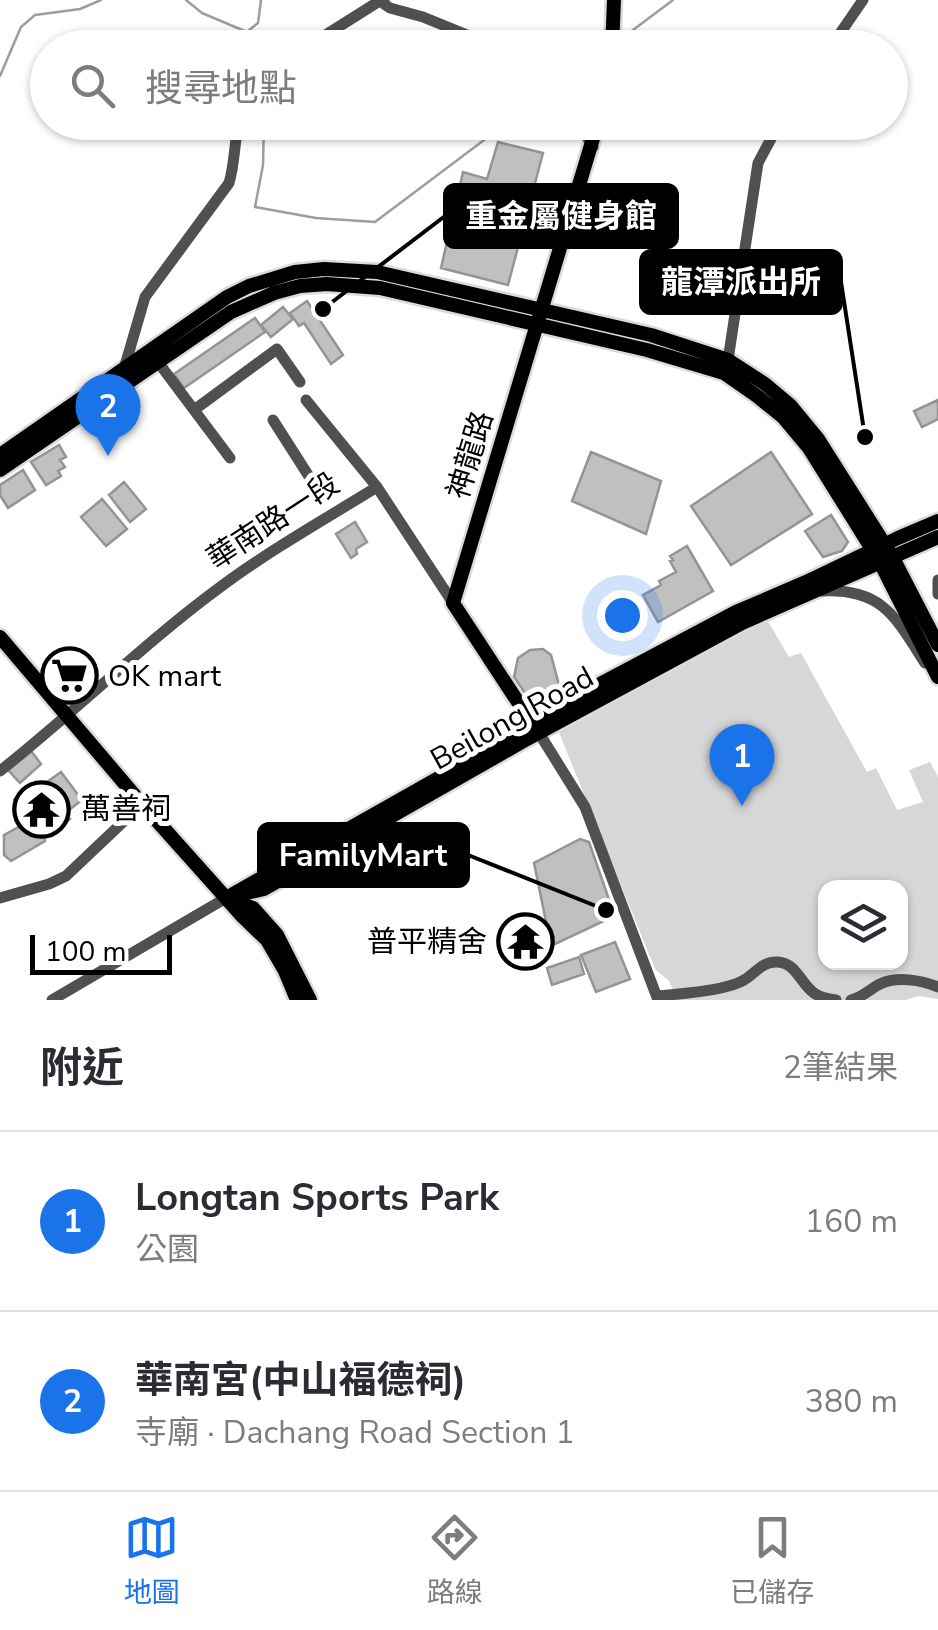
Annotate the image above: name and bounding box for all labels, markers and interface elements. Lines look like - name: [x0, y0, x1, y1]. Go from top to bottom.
- search box: [30, 30, 908, 140]
- icon: search: [65, 58, 120, 113]
- text: 搜尋地點: [145, 63, 297, 114]
- callout: 重金屬健身館: [445, 185, 677, 247]
- text: 重金屬健身館: [465, 195, 657, 238]
- callout: 龍潭派出所: [641, 251, 841, 313]
- text: 龍潭派出所: [661, 261, 821, 304]
- pin: 2: [76, 374, 140, 456]
- street label: 神龍路: [438, 406, 503, 504]
- street label: 華南路一段: [199, 463, 347, 579]
- your location: [597, 590, 648, 641]
- supermarket icon: OK mart: [39, 646, 99, 706]
- place label: OK mart: [108, 656, 222, 697]
- street label: Beilong Road: [423, 657, 601, 780]
- pin: 1: [710, 724, 774, 806]
- temple icon: 萬善祠: [12, 779, 72, 839]
- place label: 萬善祠: [81, 789, 171, 830]
- callout: FamilyMart: [259, 824, 468, 886]
- text: FamilyMart: [279, 834, 448, 877]
- map controls: [818, 880, 908, 970]
- button: layers: [818, 880, 908, 970]
- temple icon: 普平精舍: [496, 912, 556, 972]
- place label: 普平精舍: [367, 922, 487, 963]
- scale bar: [30, 930, 172, 974]
- text: 100 m: [45, 933, 127, 971]
- text: 附近: [40, 1040, 124, 1097]
- text: 2筆結果: [783, 1046, 898, 1089]
- text: Longtan Sports Park: [135, 1172, 499, 1223]
- text: 1: [63, 1200, 82, 1243]
- text: 160 m: [805, 1200, 898, 1243]
- text: 公園: [135, 1228, 199, 1271]
- text: 華南宮(中山福德祠): [135, 1355, 466, 1406]
- text: 2: [63, 1380, 82, 1423]
- text: 380 m: [805, 1380, 898, 1423]
- text: 寺廟 · Dachang Road Section 1: [135, 1411, 575, 1454]
- tab: 地圖: [124, 1510, 180, 1612]
- tab: 路線: [427, 1510, 483, 1612]
- tab: 已儲存: [730, 1510, 814, 1612]

